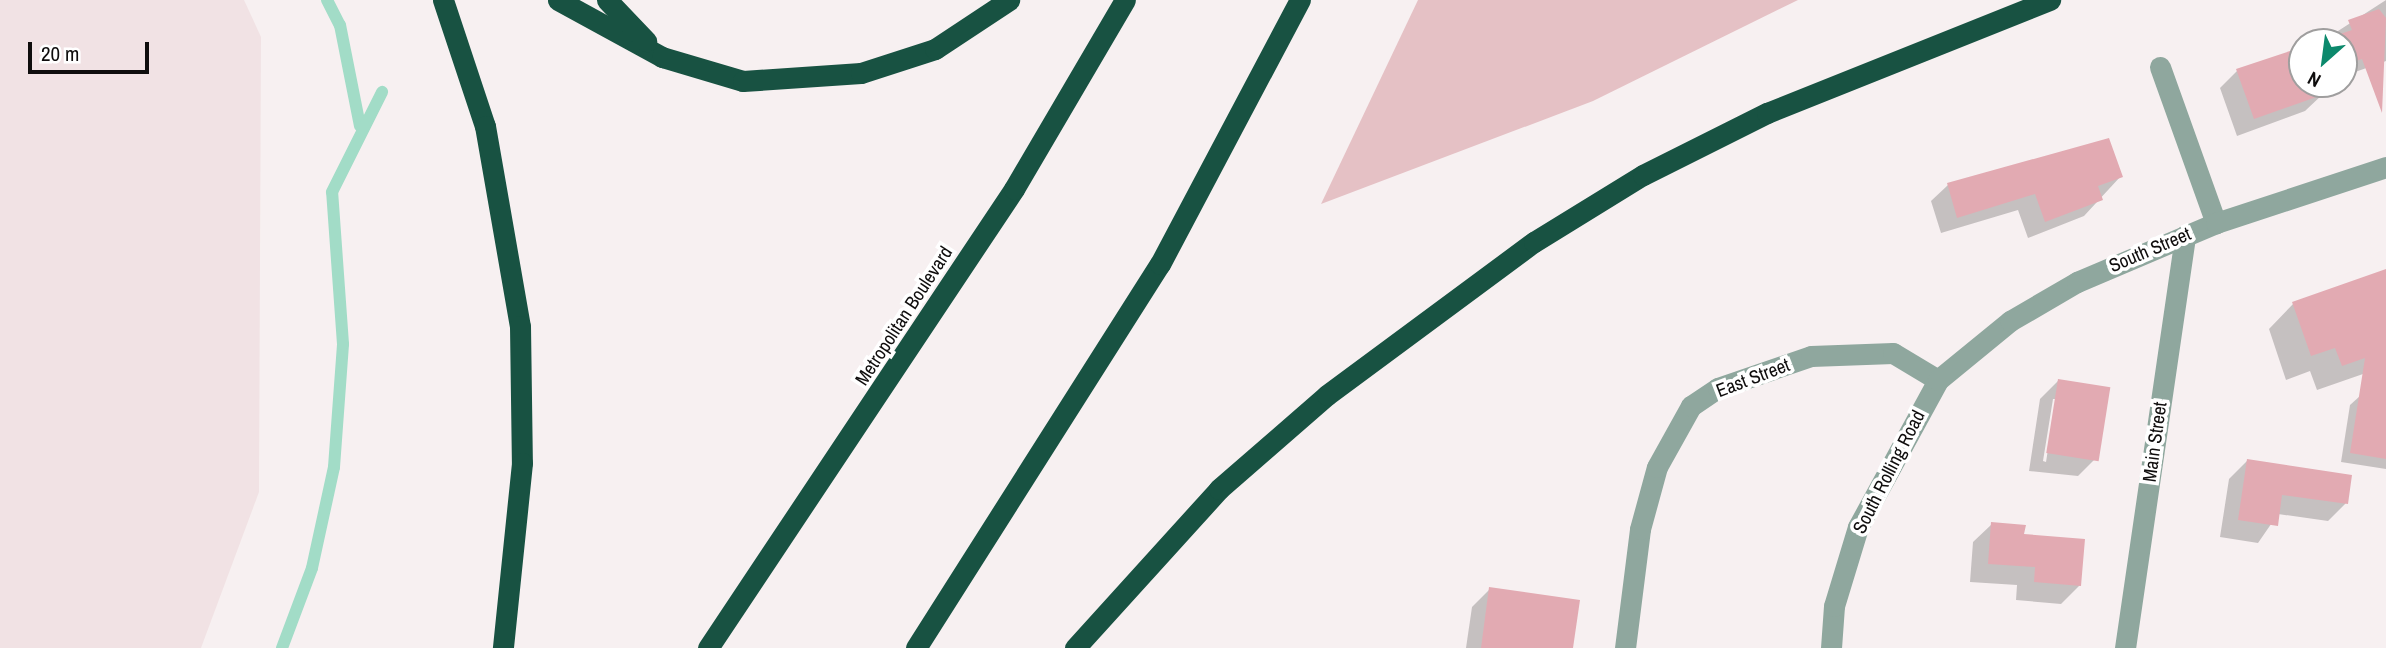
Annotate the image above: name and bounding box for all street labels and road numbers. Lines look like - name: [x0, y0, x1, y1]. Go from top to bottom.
- street label: South Street: [2106, 223, 2194, 277]
- street label: Metropolitan Boulevard: [851, 242, 957, 390]
- street label: East Street: [1713, 354, 1793, 402]
- street label: Main Street: [2138, 401, 2172, 483]
- street label: South Rolling Road: [1848, 407, 1930, 537]

